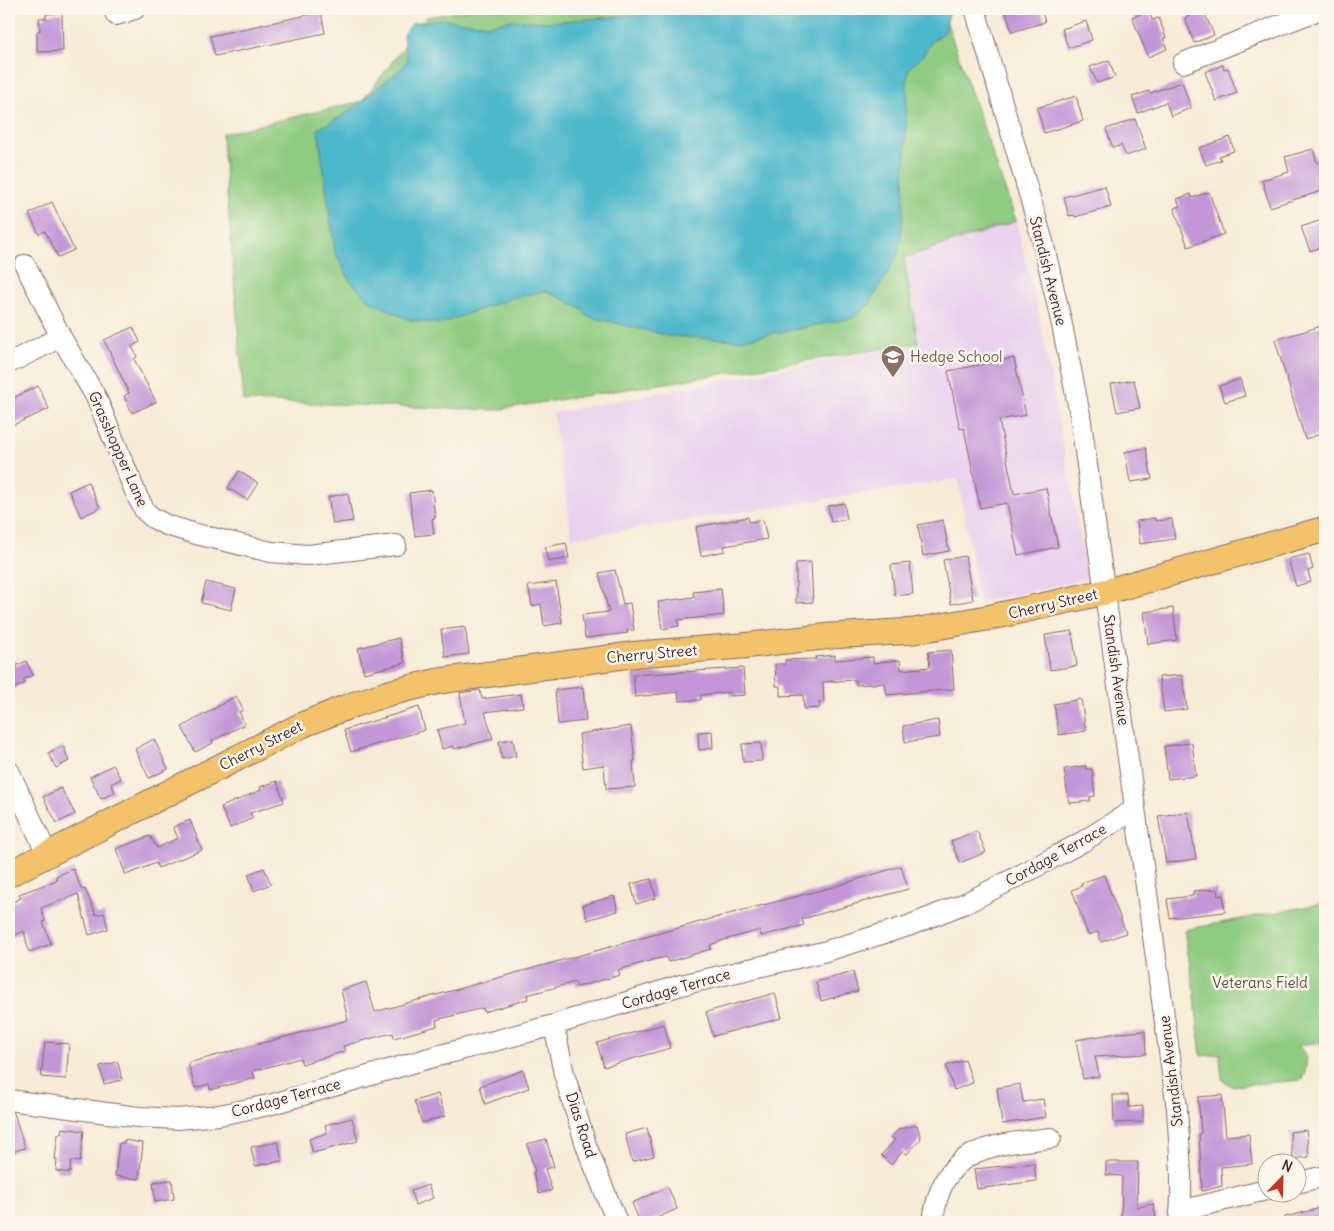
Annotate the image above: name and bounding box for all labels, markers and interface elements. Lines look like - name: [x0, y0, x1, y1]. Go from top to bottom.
- street label: Standish Avenue: [1026, 214, 1071, 327]
- school or university icon: Hedge School: [880, 344, 906, 378]
- place label: Hedge School: [910, 347, 1002, 366]
- street label: Grasshopper Lane: [84, 388, 152, 509]
- street label: Cherry Street: [1006, 584, 1099, 623]
- street label: Standish Avenue: [1099, 613, 1134, 727]
- street label: Cherry Street: [606, 640, 698, 667]
- street label: Cherry Street: [216, 716, 306, 775]
- street label: Cordage Terrace: [1002, 819, 1109, 890]
- street label: Cordage Terrace: [619, 964, 732, 1013]
- park label: Veterans Field: [1212, 973, 1308, 992]
- street label: Standish Avenue: [1154, 1014, 1187, 1128]
- street label: Cordage Terrace: [229, 1074, 343, 1121]
- street label: Dias Road: [562, 1090, 601, 1160]
- north arrow: [1256, 1154, 1306, 1204]
- text: N: [1279, 1156, 1295, 1176]

